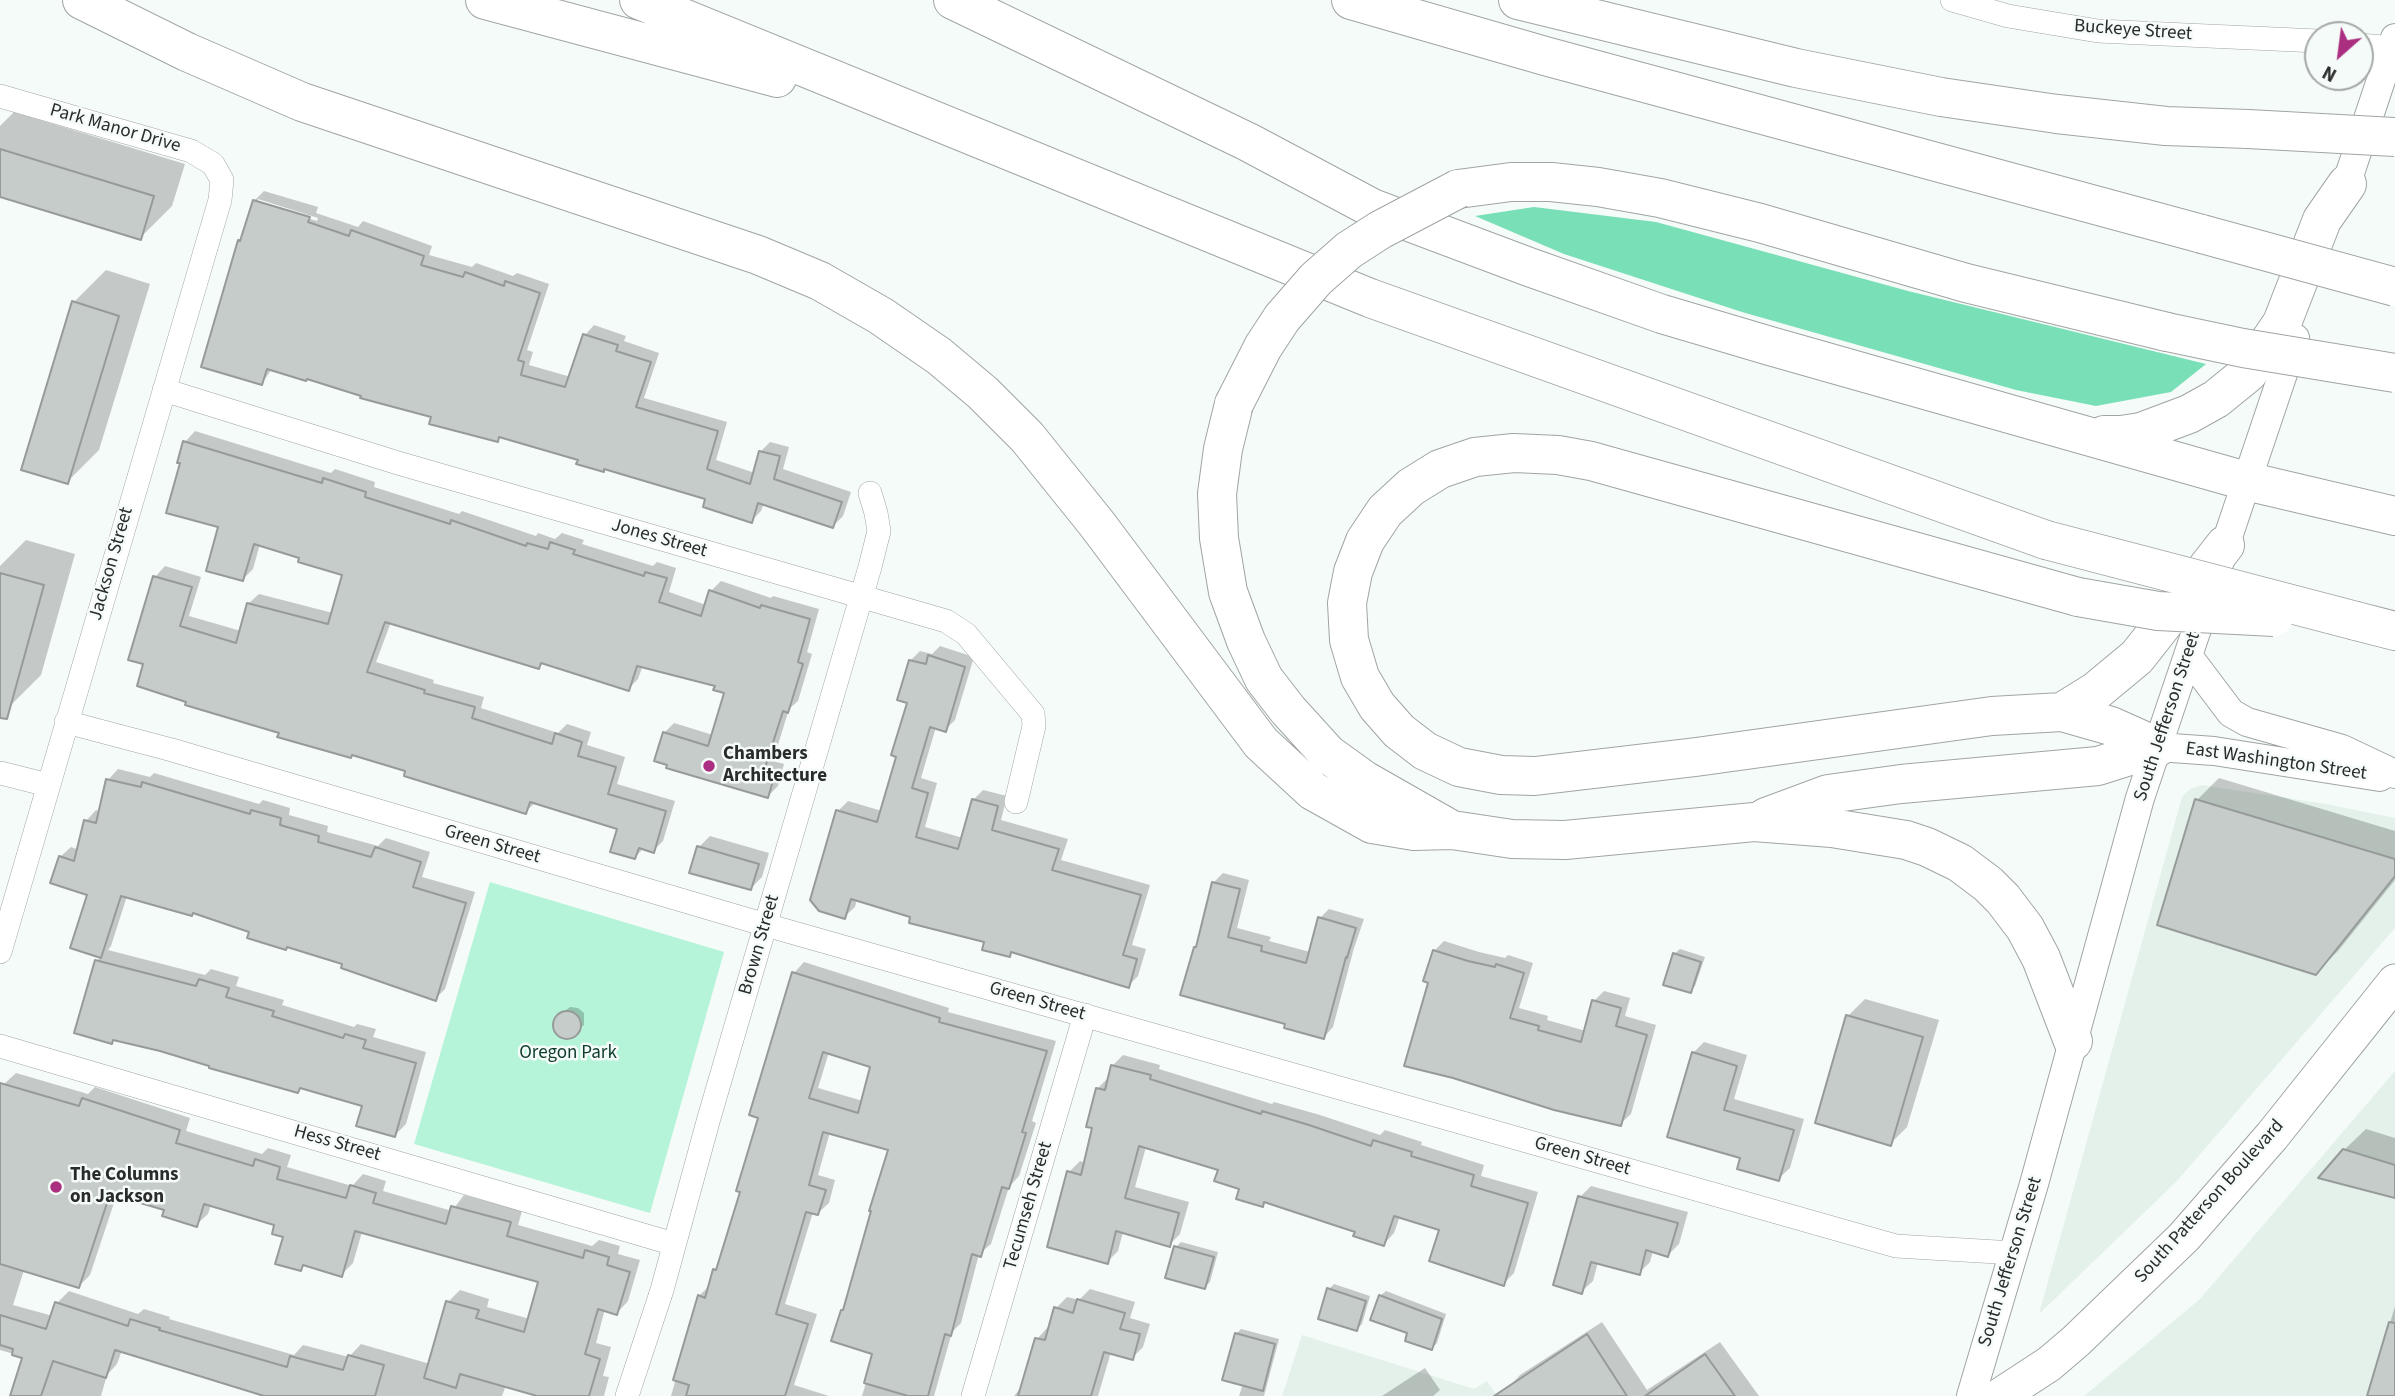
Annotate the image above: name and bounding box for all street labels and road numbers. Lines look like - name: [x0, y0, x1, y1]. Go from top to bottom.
- street label: Buckeye Street: [2073, 15, 2193, 47]
- street label: Park Manor Drive: [47, 99, 183, 159]
- street label: Jackson Street: [85, 505, 139, 623]
- street label: Jones Street: [608, 514, 710, 564]
- street label: South Jefferson Street: [2130, 630, 2206, 804]
- street label: East Washington Street: [2184, 738, 2368, 786]
- street label: Green Street: [441, 820, 543, 870]
- street label: Brown Street: [735, 892, 785, 998]
- street label: Green Street: [986, 977, 1088, 1027]
- street label: South Patterson Boulevard: [2130, 1115, 2290, 1289]
- street label: Hess Street: [291, 1121, 383, 1167]
- street label: Green Street: [1531, 1132, 1633, 1182]
- street label: Tecumseh Street: [1000, 1139, 1058, 1273]
- street label: South Jefferson Street: [1974, 1174, 2048, 1350]

